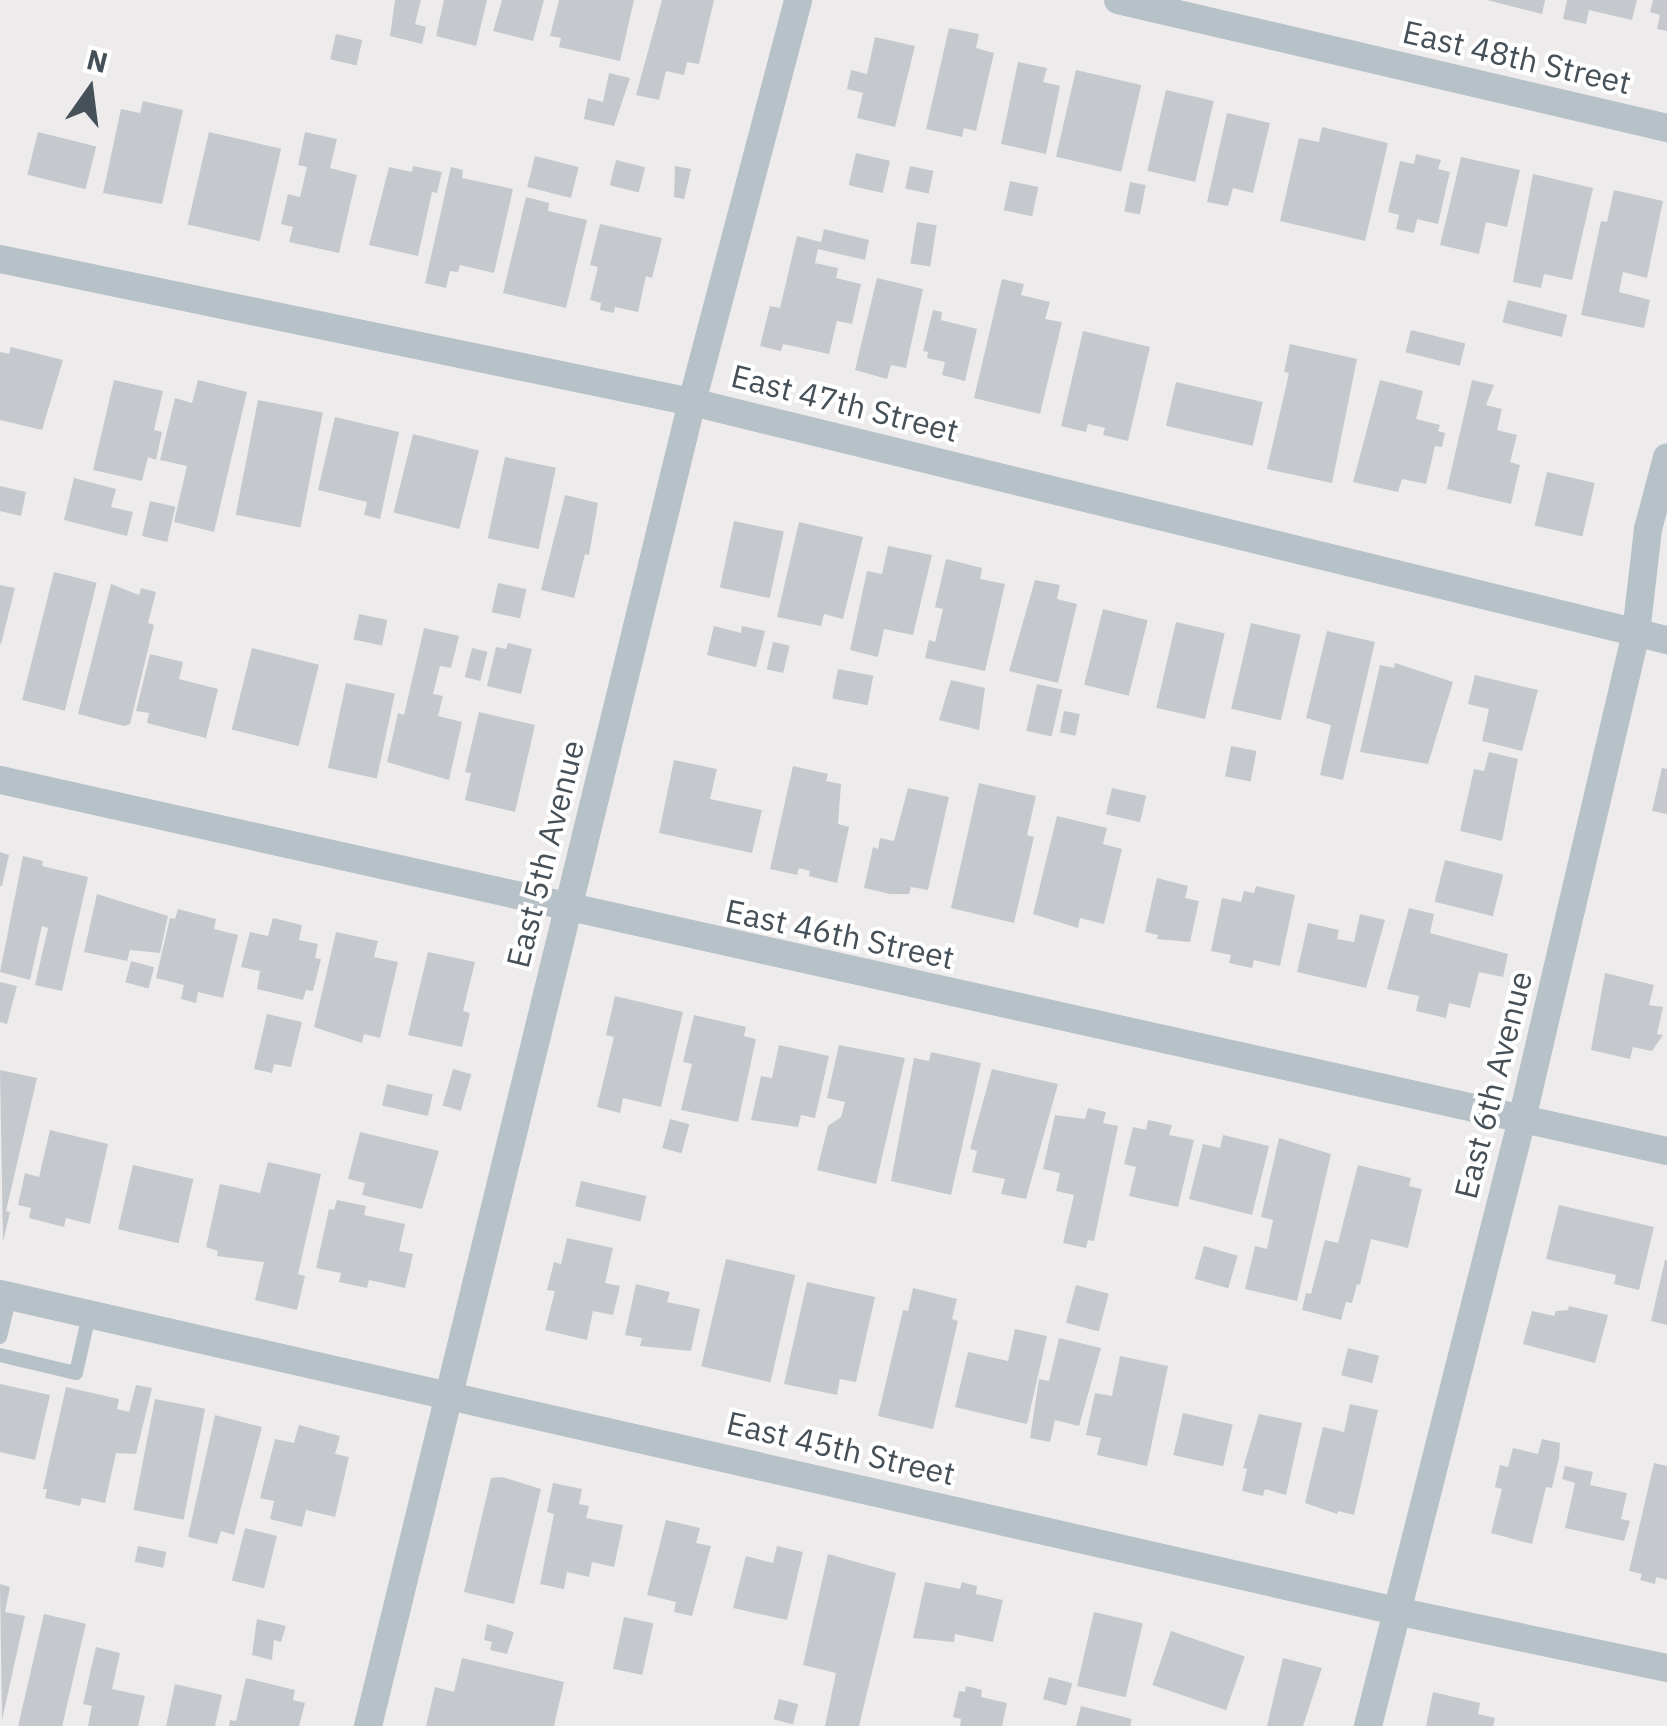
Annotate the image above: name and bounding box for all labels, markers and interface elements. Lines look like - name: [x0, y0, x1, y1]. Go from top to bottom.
- street label: East 48th Street: [1399, 12, 1635, 102]
- north arrow: [40, 40, 140, 140]
- text: N: [83, 40, 112, 81]
- street label: East 47th Street: [727, 356, 963, 450]
- street label: East 5th Avenue: [498, 736, 592, 972]
- street label: East 46th Street: [722, 891, 958, 977]
- street label: East 6th Avenue: [1446, 967, 1540, 1203]
- street label: East 45th Street: [723, 1403, 959, 1493]

